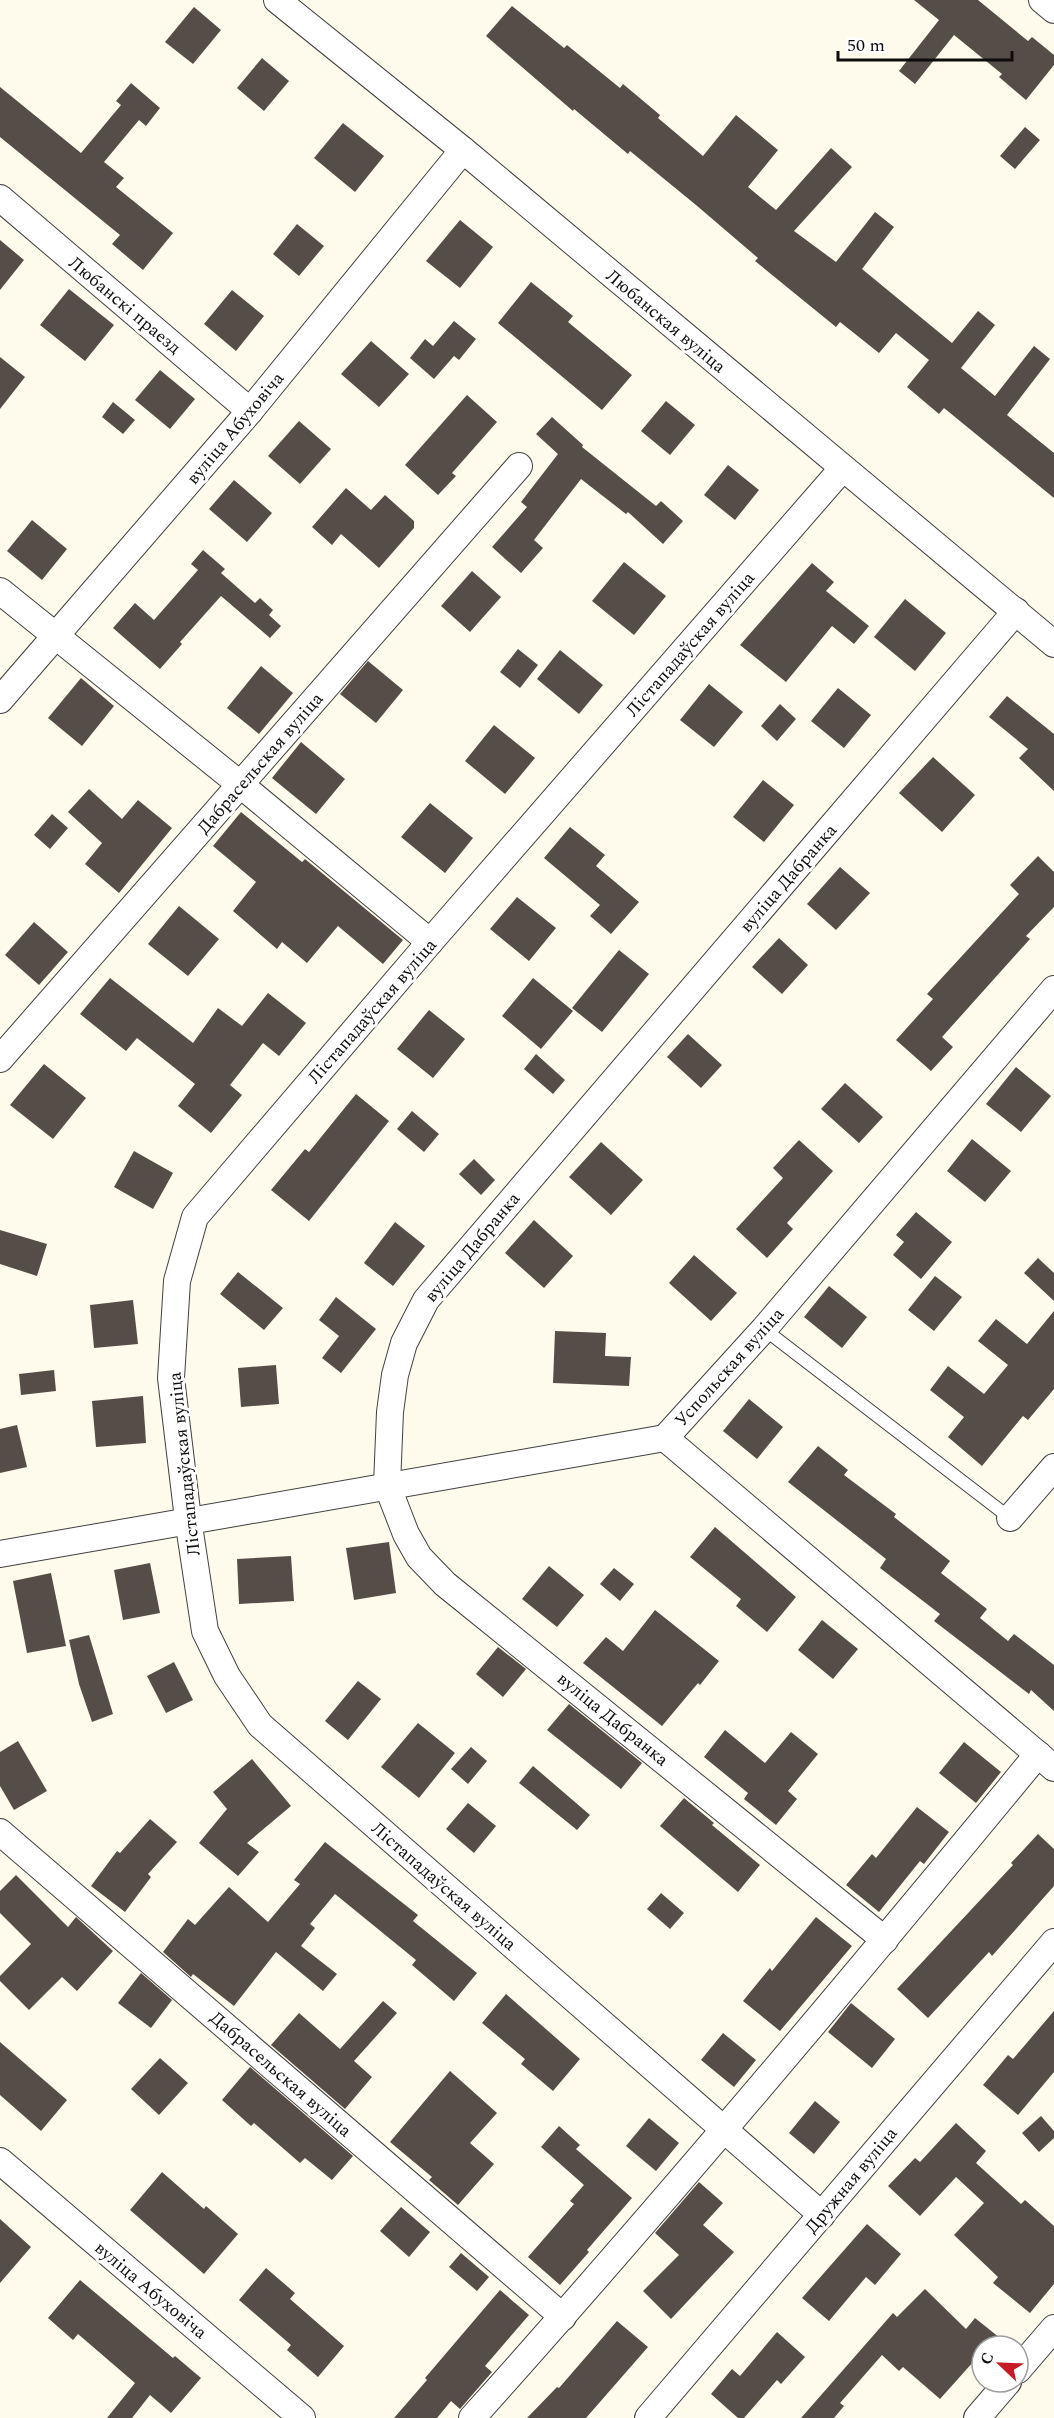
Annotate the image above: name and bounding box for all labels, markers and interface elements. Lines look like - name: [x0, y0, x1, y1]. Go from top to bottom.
- scale bar: [838, 24, 1012, 62]
- text: 50 m: [847, 32, 885, 59]
- street label: Любанскі праезд: [62, 250, 187, 361]
- street label: Любанская вуліца: [600, 263, 732, 380]
- street label: вуліца Абуховіча: [180, 366, 291, 491]
- street label: Лістападаўская вуліца: [620, 566, 761, 723]
- street label: Дабрасельская вуліца: [191, 686, 330, 840]
- street label: вуліца Дабранка: [733, 818, 844, 939]
- street label: Лістападаўская вуліца: [302, 933, 443, 1090]
- street label: вуліца Дабранка: [418, 1186, 527, 1308]
- street label: Успольская вуліца: [668, 1301, 791, 1433]
- street label: Лістападаўская вуліца: [161, 1370, 208, 1557]
- street label: вуліца Дабранка: [551, 1666, 675, 1773]
- street label: Лістападаўская вуліца: [365, 1816, 522, 1957]
- street label: Дабрасельская вуліца: [204, 2005, 358, 2144]
- street label: Дружная вуліца: [799, 2121, 904, 2240]
- street label: вуліца Абуховіча: [88, 2235, 213, 2346]
- north arrow: [970, 2334, 1030, 2394]
- text: С: [974, 2349, 1000, 2368]

